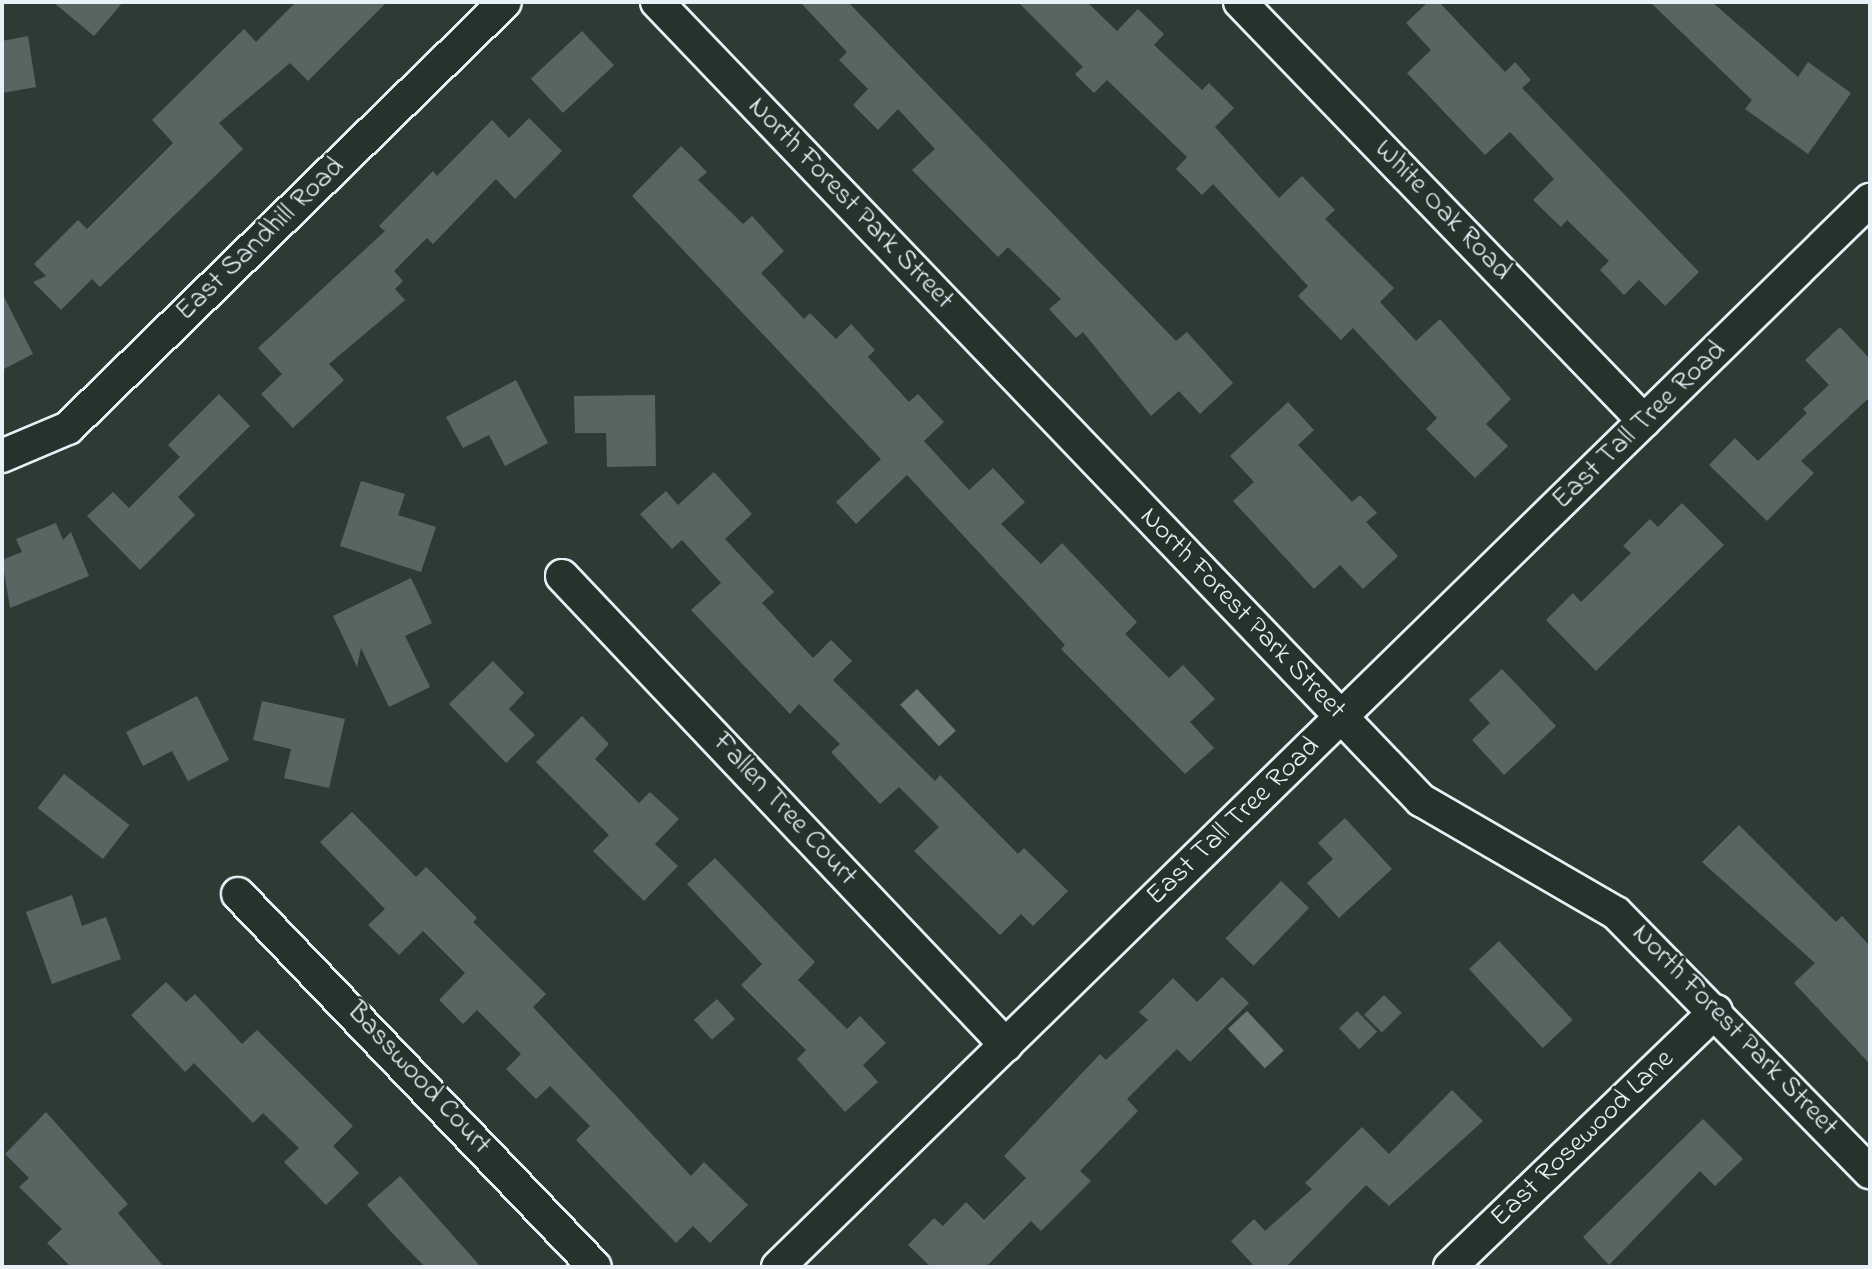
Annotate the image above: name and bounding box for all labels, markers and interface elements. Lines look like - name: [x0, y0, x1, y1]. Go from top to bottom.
- street label: North Forest Park Street: [740, 91, 960, 317]
- street label: White Oak Road: [1366, 134, 1518, 288]
- street label: East Sandhill Road: [170, 151, 352, 329]
- street label: East Tall Tree Road: [1546, 335, 1734, 517]
- street label: North Forest Park Street: [1132, 501, 1352, 727]
- street label: Fallen Tree Court: [705, 727, 863, 893]
- street label: East Tall Tree Road: [1140, 731, 1328, 913]
- street label: North Forest Park Street: [1624, 918, 1844, 1144]
- street label: Basswood Court: [339, 996, 497, 1162]
- street label: East Rosewood Lane: [1485, 1043, 1681, 1235]

